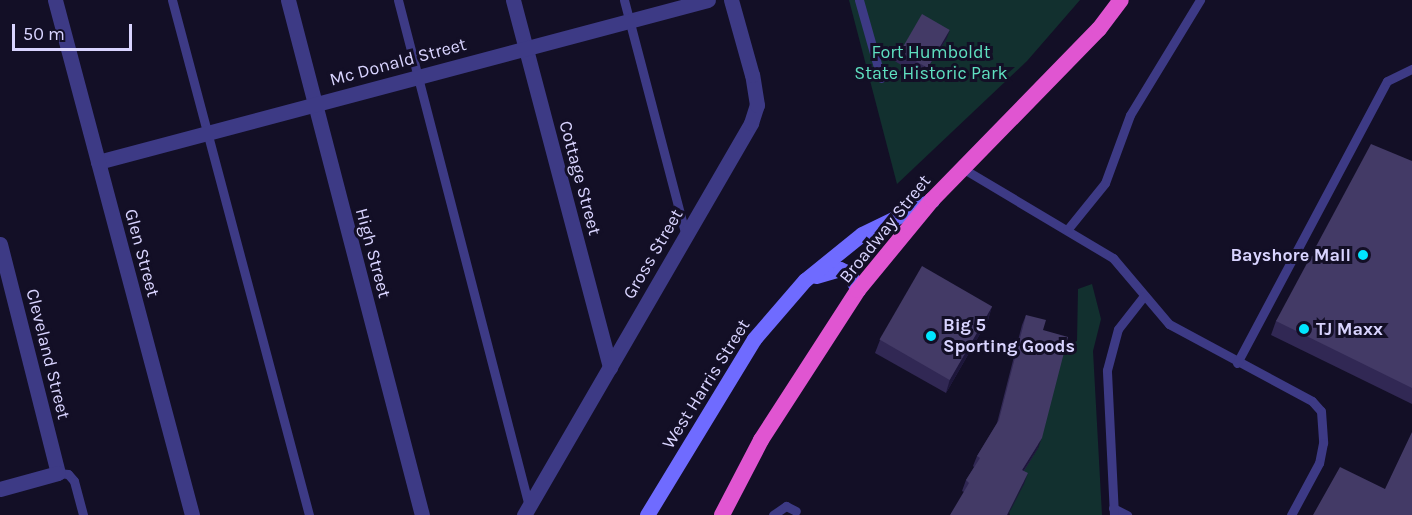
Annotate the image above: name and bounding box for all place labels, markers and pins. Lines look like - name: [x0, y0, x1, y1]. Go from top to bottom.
- place label: Bayshore Mall: [1230, 244, 1351, 266]
- marker: Bayshore Mall: [1356, 248, 1370, 262]
- place label: Big 5 Sporting Goods: [943, 315, 1075, 358]
- place label: TJ Maxx: [1316, 318, 1383, 340]
- marker: TJ Maxx: [1297, 322, 1311, 336]
- marker: Big 5 Sporting Goods: [924, 329, 938, 343]

